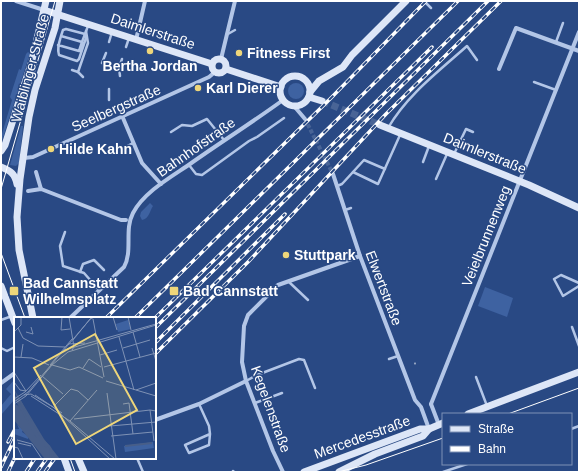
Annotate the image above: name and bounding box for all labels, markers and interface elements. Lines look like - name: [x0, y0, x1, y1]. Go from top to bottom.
- street label: Daimlerstraße: [109, 10, 197, 52]
- street label: Waiblinger Straße: [8, 12, 52, 124]
- place label: Fitness First: [247, 45, 331, 61]
- marker: Bertha Jordan: [145, 46, 155, 56]
- marker: Fitness First: [234, 48, 244, 58]
- place label: Bertha Jordan: [103, 58, 197, 74]
- place label: Karl Dierer: [206, 80, 278, 96]
- street label: Seelbergstraße: [69, 81, 163, 135]
- marker: Karl Dierer: [193, 83, 203, 93]
- street label: Bahnhofstraße: [154, 114, 238, 180]
- street label: Daimlerstraße: [441, 129, 529, 177]
- place label: Hilde Kahn: [59, 141, 132, 157]
- marker: Hilde Kahn: [46, 144, 56, 154]
- street label: Veielbrunnenweg: [458, 183, 514, 289]
- place label: Stuttpark: [294, 247, 356, 263]
- street label: Elwertstraße: [362, 248, 406, 328]
- marker: Stuttpark: [281, 250, 291, 260]
- place label: Bad Cannstatt Wilhelmsplatz: [23, 275, 118, 307]
- place label: Bad Cannstatt: [183, 283, 278, 299]
- marker: Bad Cannstatt Wilhelmsplatz: [8, 285, 20, 297]
- marker: Bad Cannstatt: [168, 285, 180, 297]
- inset map: [14, 317, 156, 459]
- street label: Kegelenstraße: [248, 363, 294, 455]
- street label: Mercedesstraße: [312, 412, 412, 462]
- legend: [442, 413, 572, 465]
- text: Straße: [478, 422, 514, 436]
- text: Bahn: [478, 442, 506, 456]

